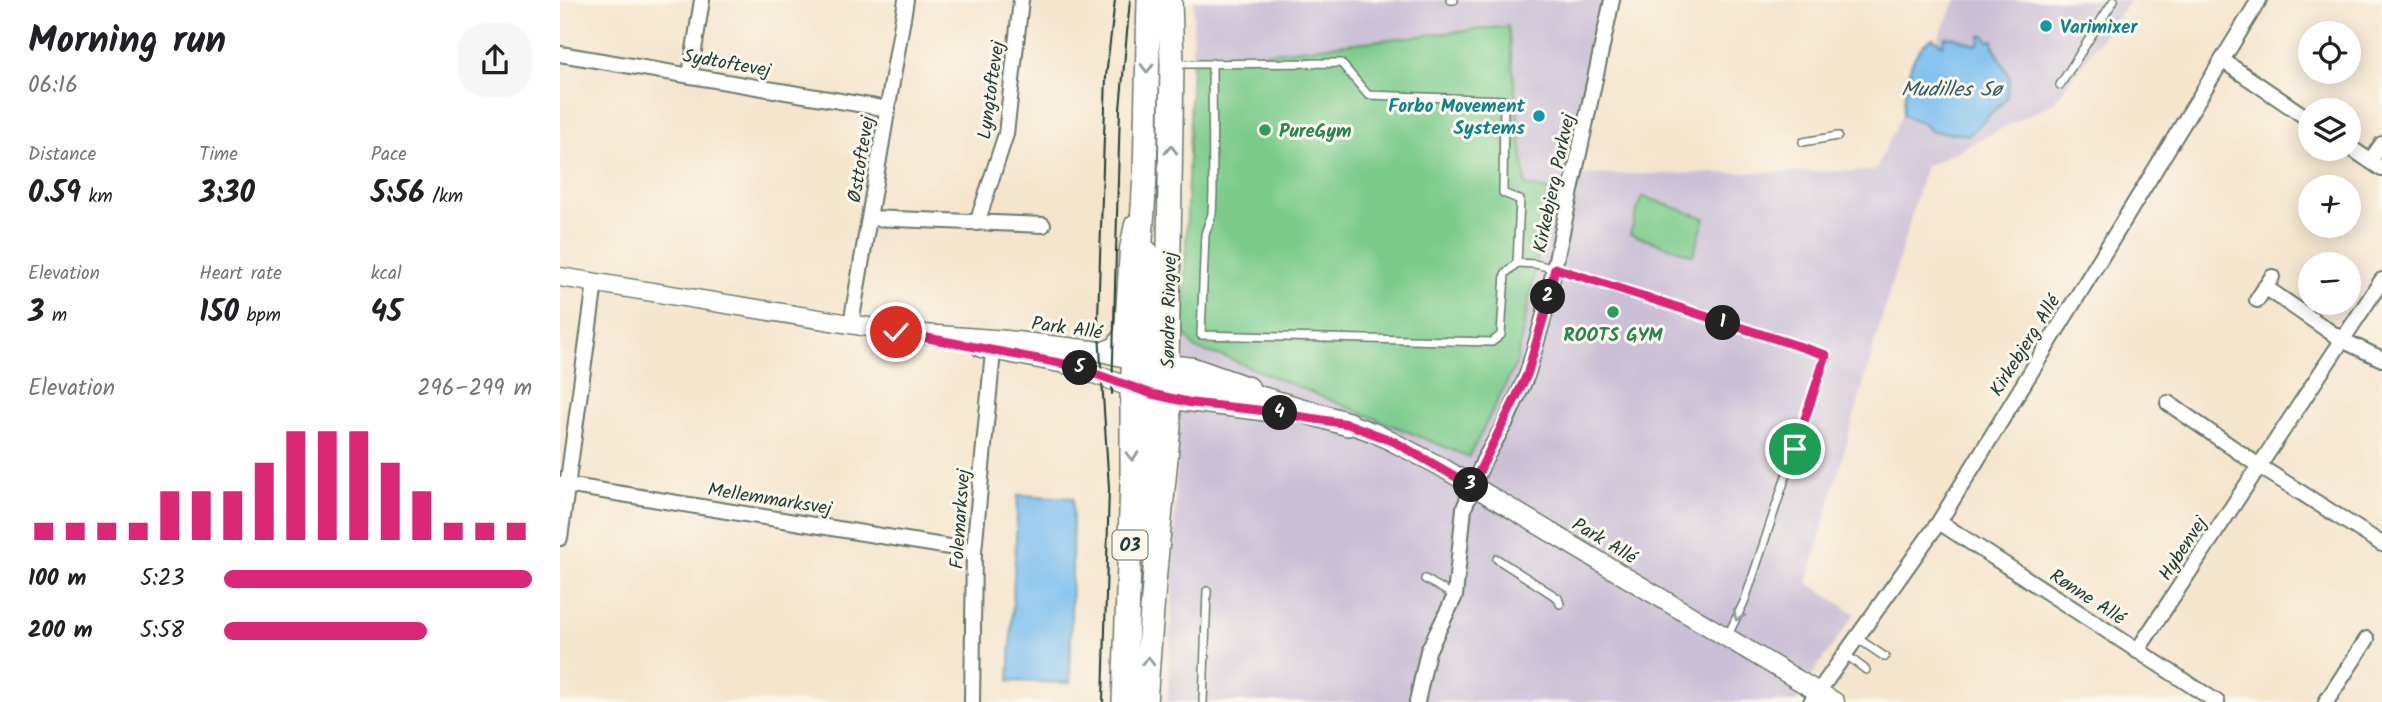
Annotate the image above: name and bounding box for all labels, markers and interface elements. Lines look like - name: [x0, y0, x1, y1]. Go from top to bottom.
- text: Morning run: [28, 12, 226, 72]
- place label: Varimixer: [2060, 13, 2138, 43]
- marker: Varimixer: [2038, 18, 2054, 34]
- map controls: [2298, 21, 2361, 315]
- button: locate: [2298, 21, 2361, 84]
- button: share: [458, 23, 532, 97]
- street label: Lyngtoftevej: [970, 38, 1014, 141]
- street label: Sydtoftevej: [680, 41, 774, 87]
- one-way arrow: [1140, 63, 1155, 74]
- text: 06:16: [28, 68, 78, 104]
- water label: Mudilles Sø: [1901, 74, 2004, 107]
- place label: Forbo Movement Systems: [1388, 92, 1525, 144]
- button: layers: [2298, 98, 2361, 161]
- marker: Forbo Movement Systems: [1531, 108, 1547, 124]
- street label: Kirkebjerg Parkvej: [1526, 110, 1585, 256]
- street label: Østtoftevej: [840, 113, 884, 205]
- place label: PureGym: [1279, 117, 1352, 147]
- marker: PureGym: [1257, 122, 1273, 138]
- text: Distance: [28, 140, 96, 170]
- text: Time: [199, 140, 238, 170]
- text: Pace: [371, 140, 407, 170]
- one-way arrow: [1163, 144, 1179, 155]
- text: 0.59: [28, 170, 81, 218]
- text: 3:30: [199, 170, 255, 218]
- text: 5:56: [371, 170, 425, 218]
- button: +: [2298, 175, 2361, 238]
- text: km: [81, 182, 113, 212]
- text: /km: [425, 182, 463, 212]
- street label: Søndre Ringvej: [1154, 250, 1186, 369]
- button: −: [2298, 252, 2361, 315]
- text: Elevation: [28, 259, 100, 289]
- text: Heart rate: [199, 259, 282, 289]
- text: kcal: [371, 259, 402, 289]
- pin: 2: [1530, 280, 1566, 314]
- text: 2: [1542, 281, 1553, 311]
- text: 3: [28, 289, 44, 337]
- text: 150: [199, 289, 239, 337]
- text: 45: [371, 289, 402, 337]
- street label: Kirkebjerg Allé: [1983, 289, 2069, 403]
- text: m: [44, 301, 67, 331]
- text: bpm: [239, 301, 281, 331]
- pin: [866, 302, 926, 362]
- marker: ROOTS GYM: [1605, 304, 1621, 320]
- pin: 1: [1706, 306, 1740, 340]
- text: 1: [1720, 307, 1725, 337]
- street label: Park Allé: [1029, 309, 1105, 349]
- icon: check: [877, 313, 915, 351]
- place label: ROOTS GYM: [1563, 321, 1663, 351]
- pin: 5: [1063, 350, 1098, 386]
- text: 5: [1075, 352, 1084, 382]
- text: Elevation: [28, 371, 115, 407]
- text: 296–299 m: [417, 371, 532, 407]
- pin: 4: [1262, 396, 1298, 430]
- text: 4: [1274, 397, 1285, 427]
- pin: [1765, 419, 1825, 479]
- icon: arrive: [1776, 430, 1814, 468]
- one-way arrow: [1124, 452, 1140, 462]
- street label: Folemarksvej: [943, 467, 980, 570]
- pin: 3: [1454, 468, 1488, 503]
- text: 3: [1465, 469, 1476, 499]
- street label: Mellemmarksvej: [705, 475, 835, 525]
- street label: Hybenvej: [2152, 510, 2216, 587]
- street label: Park Allé: [1566, 511, 1643, 573]
- road number: O3: [1112, 530, 1148, 560]
- text: 100 m: [28, 561, 86, 597]
- text: 5:23: [140, 561, 185, 597]
- street label: Rønne Allé: [2043, 562, 2131, 634]
- one-way arrow: [1732, 609, 1746, 621]
- text: 200 m: [28, 613, 93, 649]
- text: 5:58: [140, 613, 184, 649]
- one-way arrow: [1140, 656, 1155, 667]

